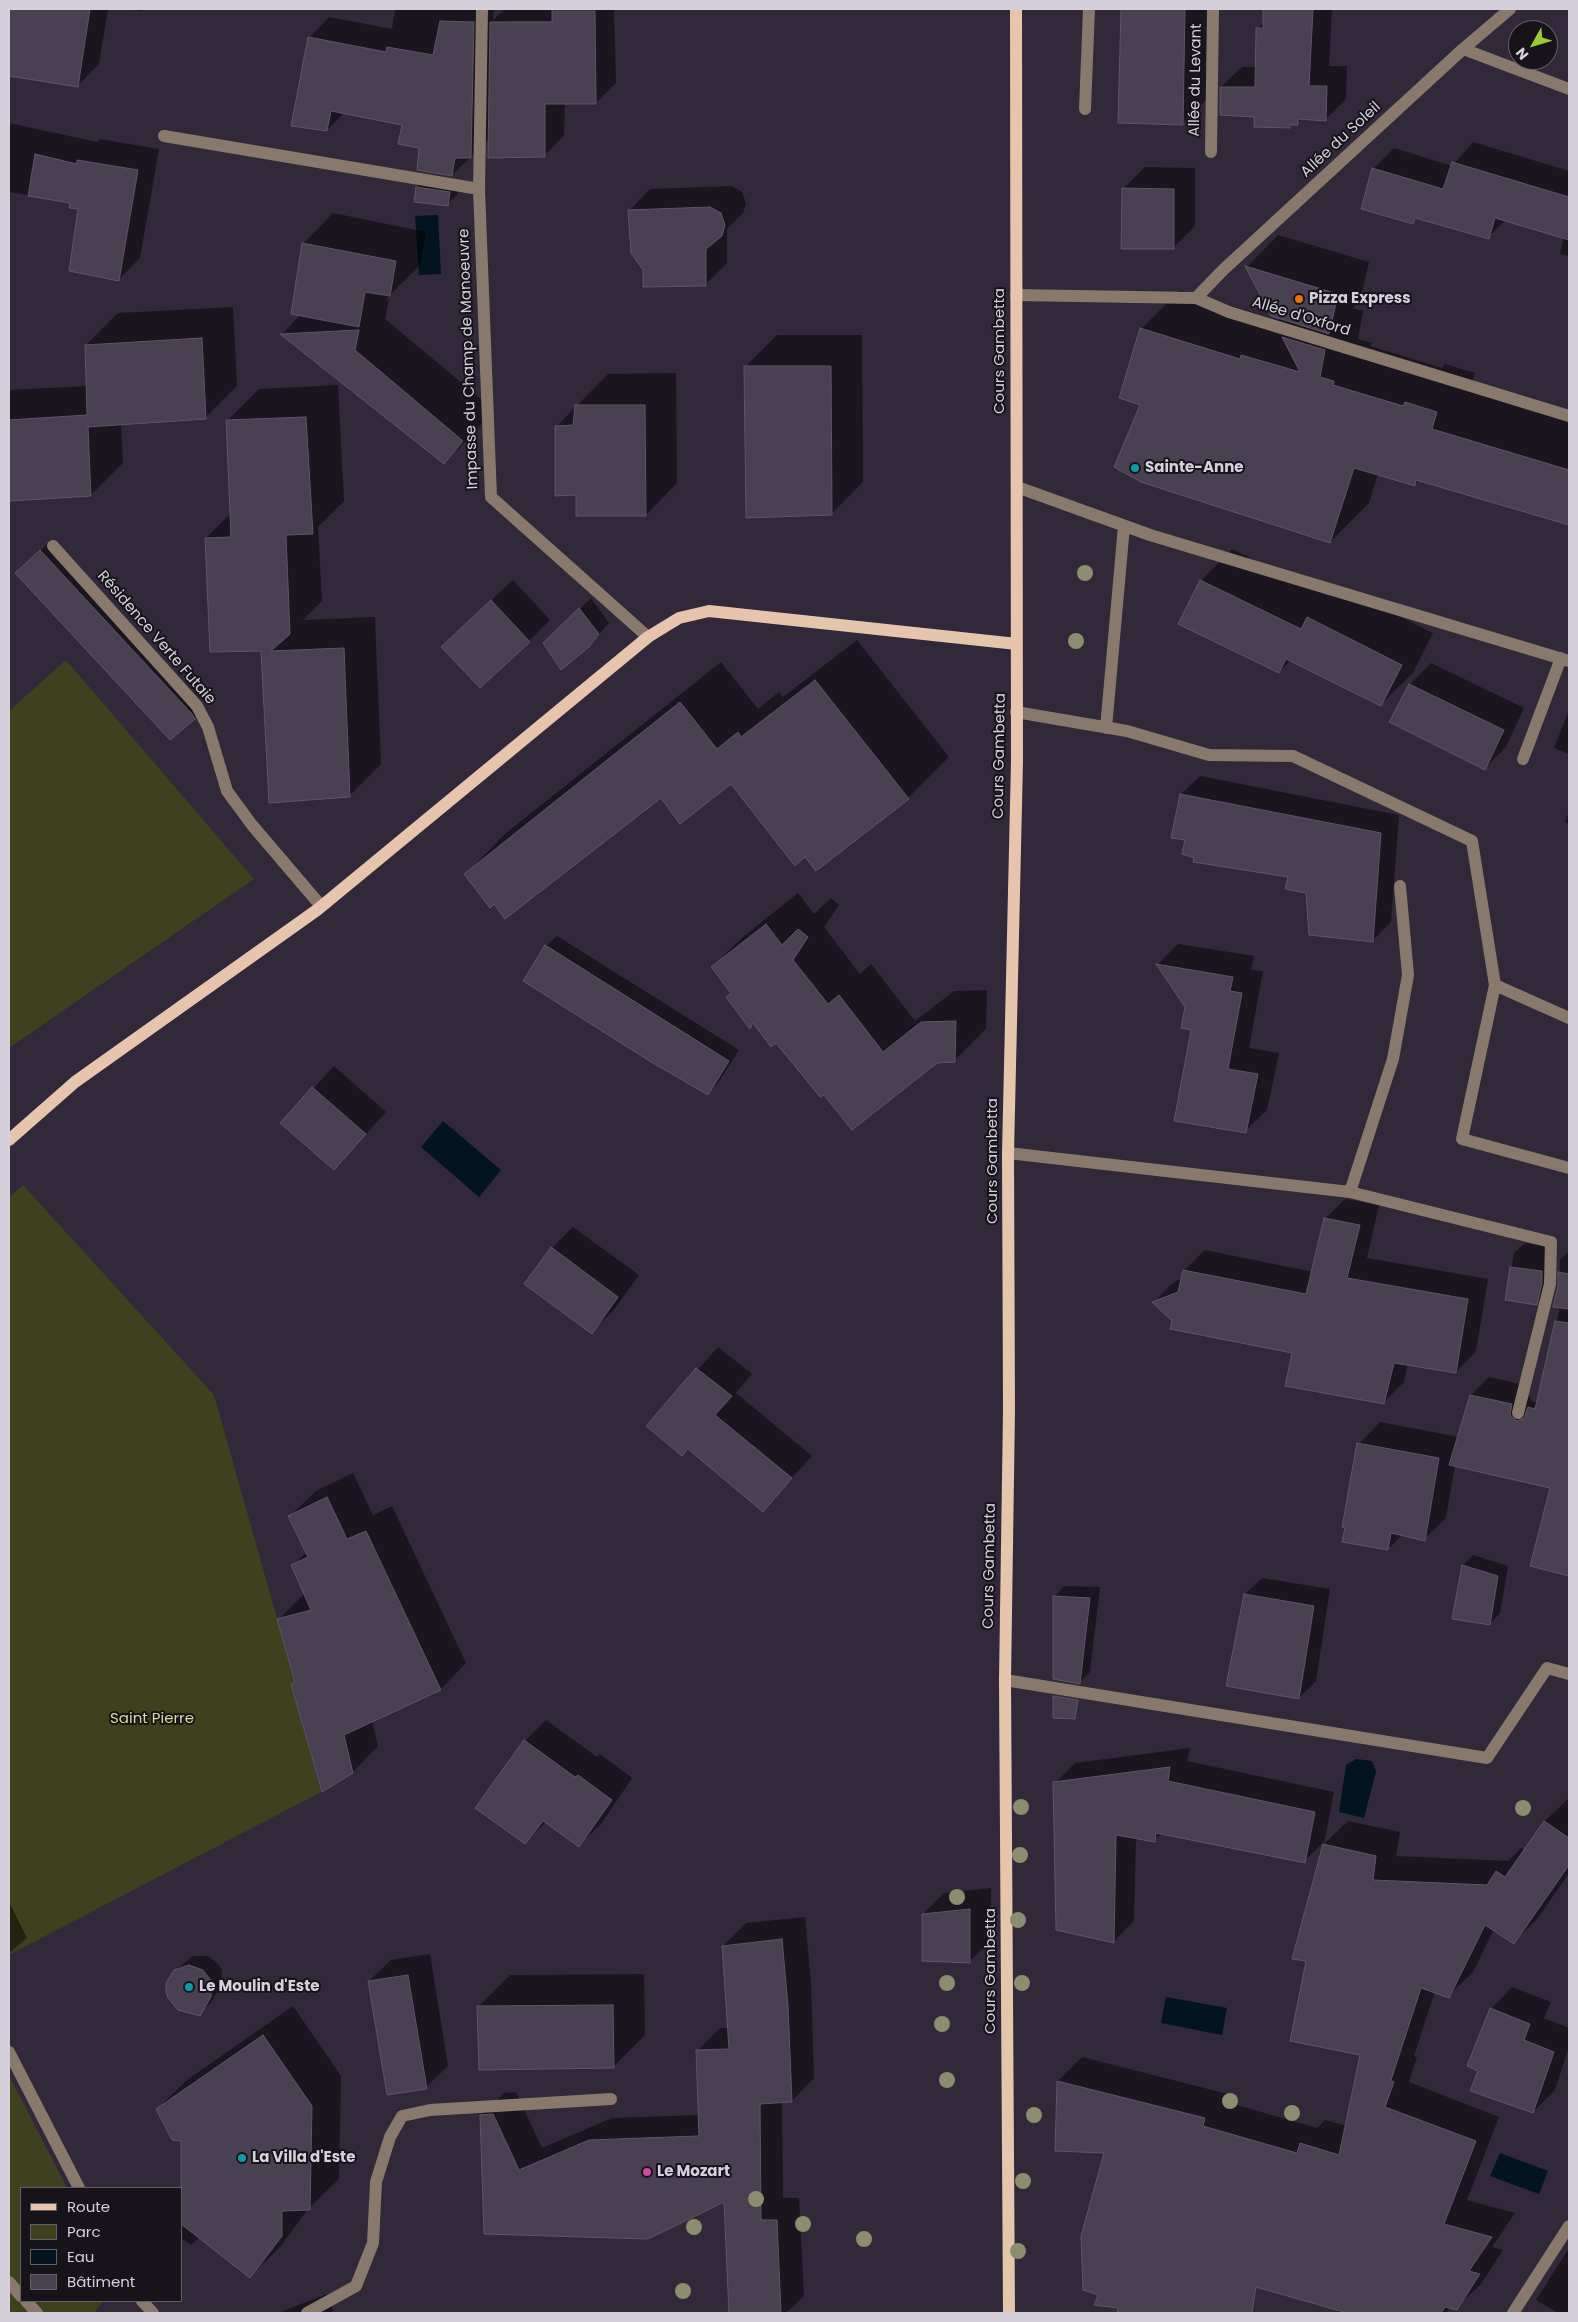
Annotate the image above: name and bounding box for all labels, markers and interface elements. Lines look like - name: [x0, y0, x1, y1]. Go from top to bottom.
- north arrow: [1508, 20, 1558, 70]
- street label: Allée du Levant: [1186, 23, 1206, 137]
- text: N: [1511, 43, 1533, 64]
- street label: Allée du Soleil: [1297, 98, 1385, 182]
- street label: Impasse du Champ de Manoeuvre: [455, 228, 483, 490]
- street label: Cours Gambetta: [991, 288, 1009, 414]
- place label: Pizza Express: [1309, 290, 1411, 308]
- marker: Pizza Express: [1293, 293, 1305, 305]
- street label: Allée d'Oxford: [1250, 294, 1352, 340]
- place label: Sainte-Anne: [1145, 459, 1243, 477]
- marker: Sainte-Anne: [1129, 462, 1141, 474]
- street label: Résidence Verte Futaie: [93, 568, 219, 708]
- street label: Cours Gambetta: [990, 693, 1010, 819]
- street label: Cours Gambetta: [984, 1098, 1002, 1224]
- street label: Cours Gambetta: [980, 1503, 1000, 1629]
- park label: Saint Pierre: [110, 1710, 194, 1728]
- street label: Cours Gambetta: [982, 1908, 1000, 2034]
- place label: Le Moulin d'Este: [199, 1978, 319, 1996]
- marker: Le Moulin d'Este: [183, 1981, 195, 1993]
- place label: La Villa d'Este: [252, 2149, 355, 2167]
- marker: La Villa d'Este: [236, 2152, 248, 2164]
- place label: Le Mozart: [657, 2163, 730, 2181]
- marker: Le Mozart: [641, 2166, 653, 2178]
- legend: [20, 2187, 182, 2302]
- text: Route: [67, 2196, 110, 2217]
- text: Parc: [67, 2221, 101, 2242]
- text: Eau: [67, 2246, 94, 2267]
- text: Bâtiment: [67, 2271, 135, 2292]

